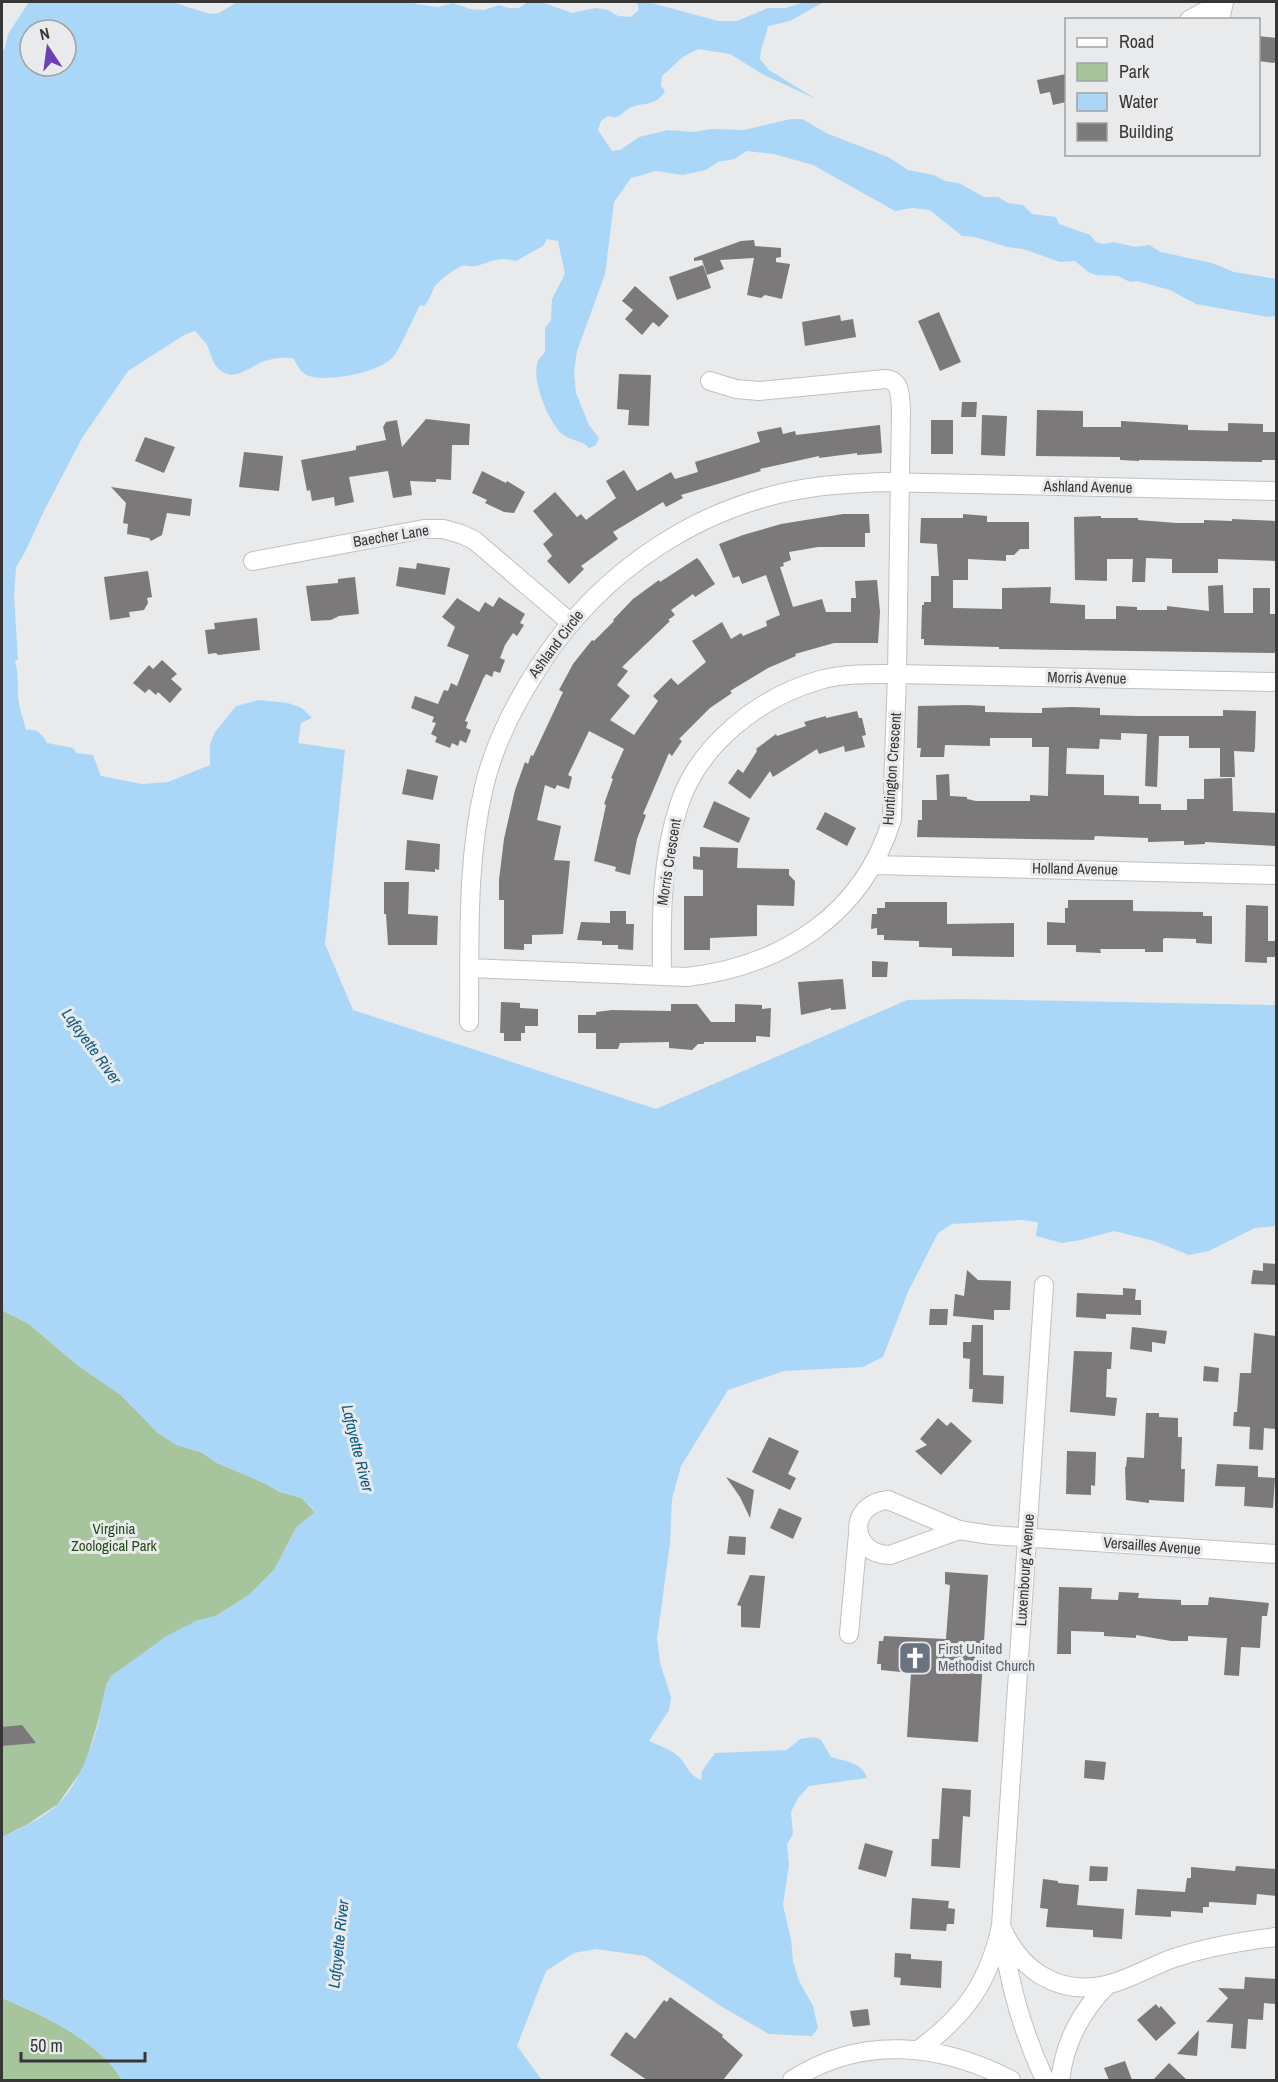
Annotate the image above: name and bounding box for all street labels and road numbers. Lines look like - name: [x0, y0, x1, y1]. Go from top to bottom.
- street label: Ashland Avenue: [1042, 475, 1133, 498]
- street label: Baecher Lane: [351, 519, 431, 552]
- street label: Ashland Circle: [523, 605, 588, 683]
- street label: Morris Avenue: [1047, 666, 1127, 689]
- street label: Huntington Crescent: [877, 711, 906, 826]
- street label: Morris Crescent: [651, 817, 686, 907]
- street label: Holland Avenue: [1032, 857, 1118, 880]
- street label: Luxembourg Avenue: [1010, 1513, 1039, 1627]
- street label: Versailles Avenue: [1103, 1532, 1202, 1559]

